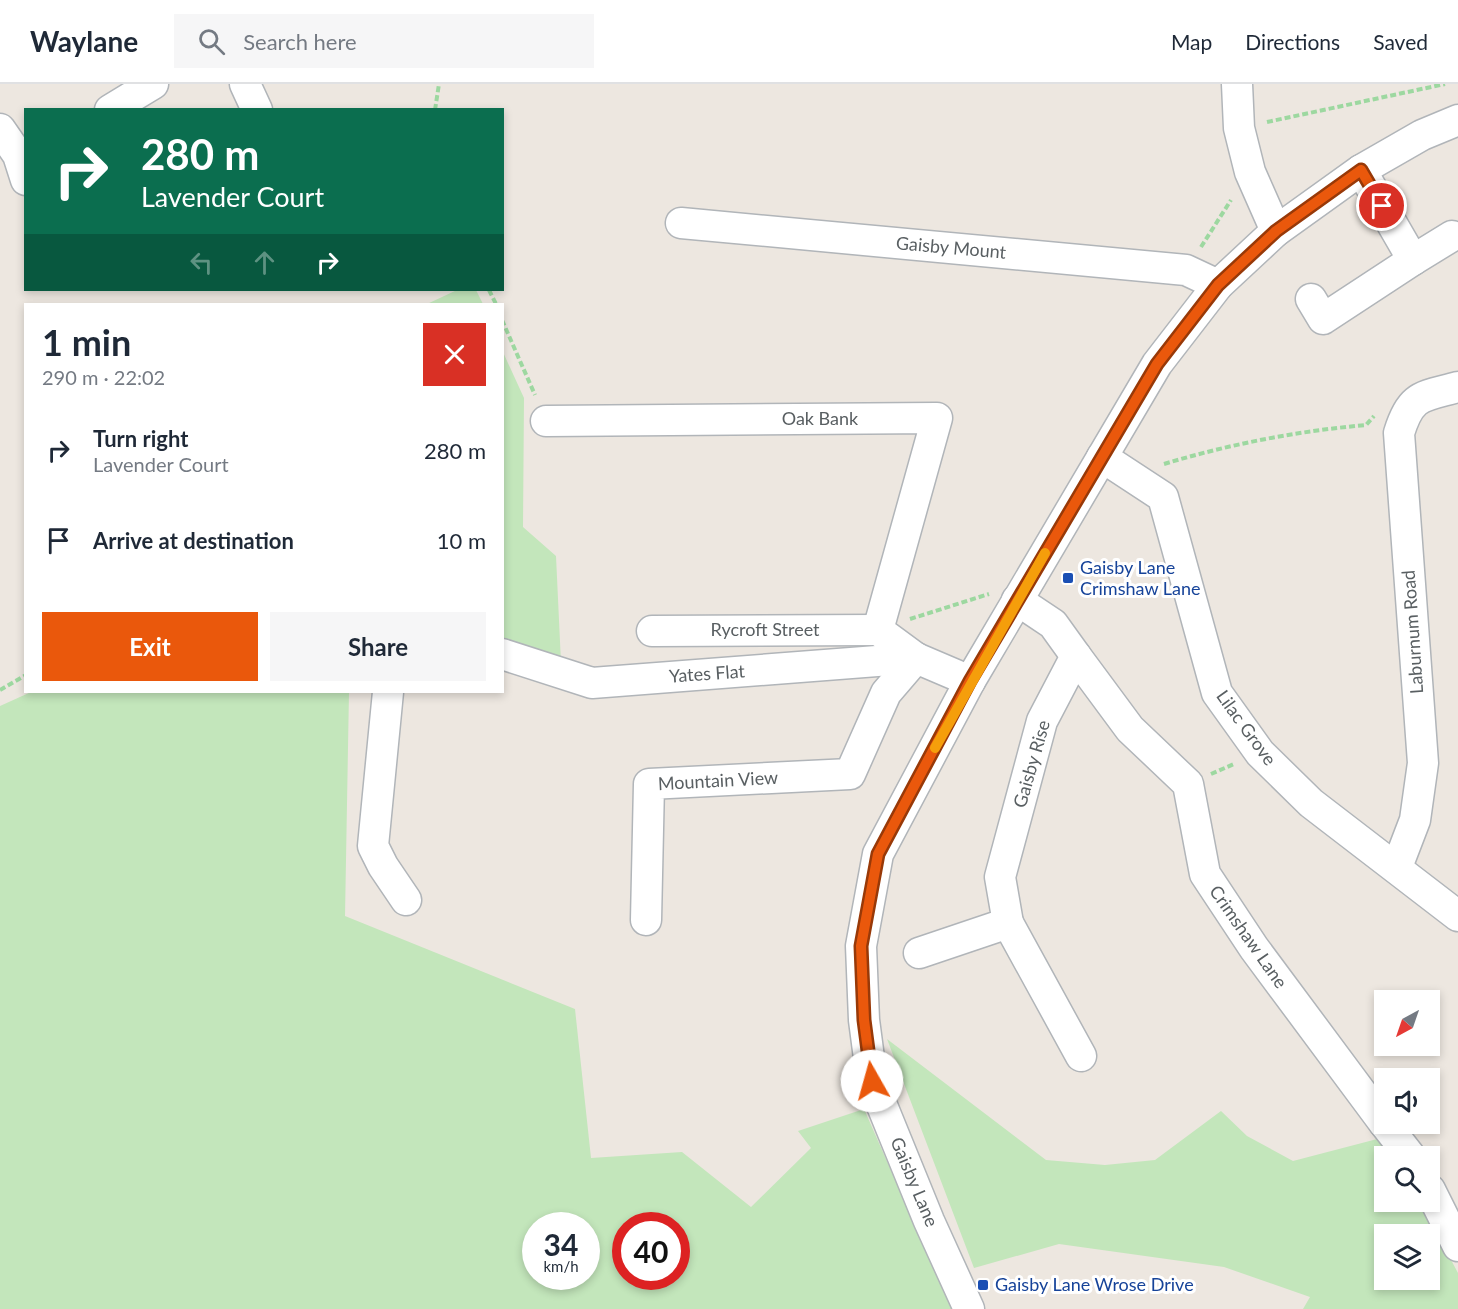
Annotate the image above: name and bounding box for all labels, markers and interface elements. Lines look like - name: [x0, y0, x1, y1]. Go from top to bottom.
- search box: [174, 14, 594, 68]
- text: Waylane: [30, 24, 138, 58]
- icon: search: [195, 25, 228, 58]
- text: Search here: [243, 28, 357, 55]
- text: Map: [1171, 29, 1212, 54]
- text: Directions: [1245, 29, 1340, 54]
- text: Saved: [1373, 29, 1428, 54]
- text: 280 m: [141, 129, 259, 179]
- icon: right: [42, 132, 120, 210]
- text: Lavender Court: [141, 180, 324, 213]
- pin: [1356, 180, 1407, 231]
- icon: arrive: [1365, 189, 1398, 222]
- street label: Gaisby Mount: [895, 231, 1008, 263]
- icon: left: [185, 246, 218, 279]
- icon: ahead: [248, 246, 281, 279]
- icon: right: [311, 246, 344, 279]
- text: 1 min: [42, 320, 131, 364]
- button: close: [423, 323, 486, 386]
- text: 290 m · 22:02: [42, 365, 165, 389]
- street label: Oak Bank: [782, 407, 859, 429]
- text: Turn right: [93, 425, 188, 452]
- icon: right: [42, 434, 75, 467]
- text: 280 m: [424, 437, 486, 464]
- text: Lavender Court: [93, 452, 229, 476]
- icon: arrive: [42, 524, 75, 557]
- text: Arrive at destination: [93, 527, 294, 554]
- text: 10 m: [437, 527, 486, 554]
- place label: Gaisby Lane Crimshaw Lane: [1080, 556, 1201, 599]
- street label: Laburnum Road: [1397, 569, 1427, 695]
- marker: Gaisby Lane Crimshaw Lane: [1061, 571, 1075, 585]
- button: Exit: [42, 612, 258, 681]
- button: Share: [270, 612, 486, 681]
- street label: Rycroft Street: [710, 618, 820, 640]
- street label: Yates Flat: [668, 659, 746, 687]
- street label: Lilac Grove: [1212, 685, 1281, 769]
- street label: Gaisby Rise: [1008, 717, 1054, 810]
- street label: Mountain View: [657, 766, 779, 794]
- street label: Crimshaw Lane: [1205, 881, 1292, 992]
- north arrow: [1374, 990, 1440, 1056]
- map controls: [1374, 990, 1440, 1290]
- position arrow: [840, 1049, 904, 1113]
- button: sound: [1374, 1068, 1440, 1134]
- street label: Gaisby Lane: [886, 1134, 944, 1230]
- button: search: [1374, 1146, 1440, 1212]
- speed limit sign: 40: [612, 1212, 690, 1290]
- button: layers: [1374, 1224, 1440, 1290]
- text: 34: [544, 1226, 578, 1262]
- text: km/h: [543, 1257, 579, 1275]
- place label: Gaisby Lane Wrose Drive: [995, 1273, 1194, 1295]
- marker: Gaisby Lane Wrose Drive: [976, 1278, 990, 1292]

